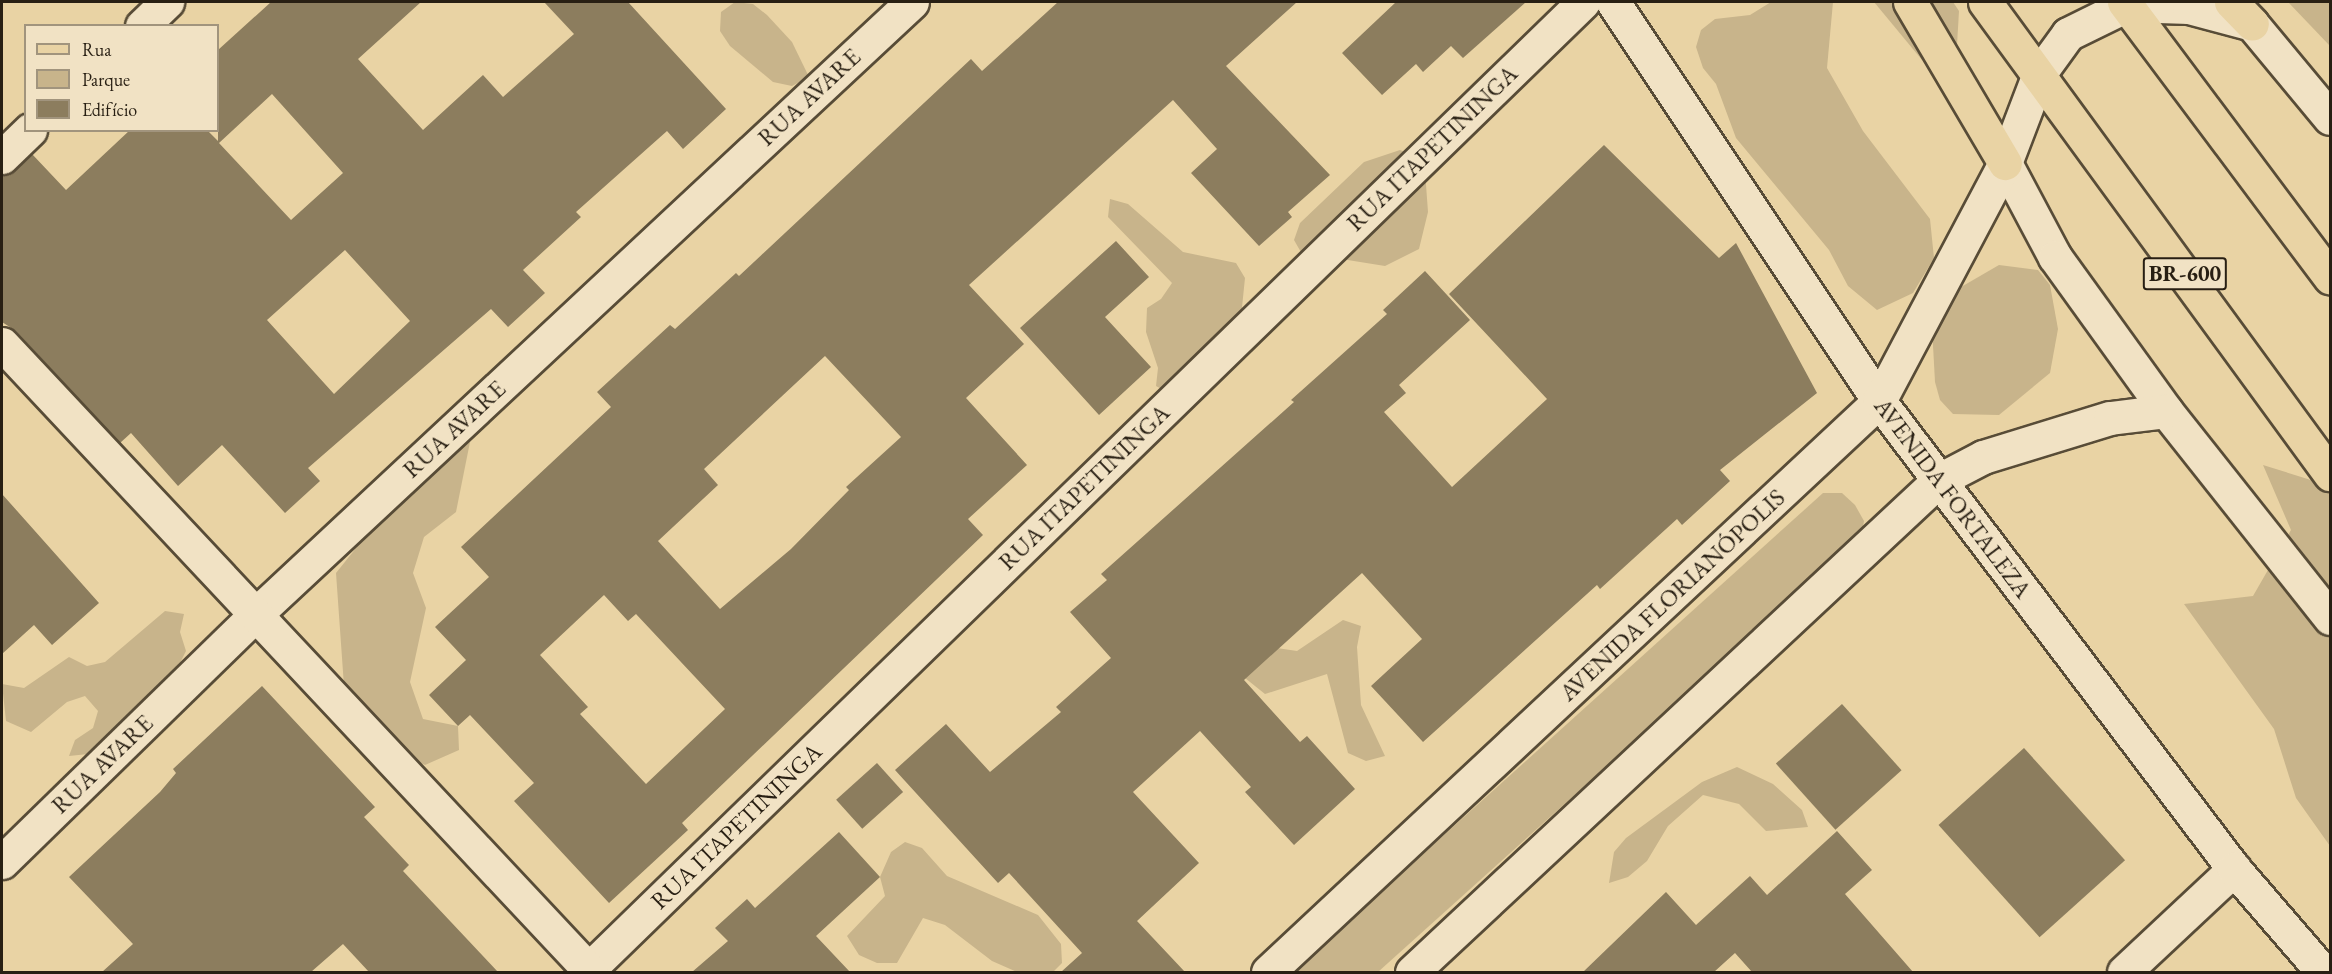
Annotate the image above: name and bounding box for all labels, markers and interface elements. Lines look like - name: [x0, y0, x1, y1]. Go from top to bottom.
- legend: [24, 24, 219, 132]
- text: Rua: [82, 38, 112, 61]
- street label: RUA AVARE: [752, 42, 866, 152]
- street label: RUA ITAPETININGA: [1341, 59, 1523, 237]
- text: Parque: [82, 68, 130, 91]
- text: Edifício: [82, 98, 137, 121]
- road number: BR-600: [2142, 255, 2228, 293]
- street label: RUA AVARE: [397, 374, 511, 484]
- street label: AVENIDA FORTALEZA: [1868, 392, 2038, 604]
- street label: RUA ITAPETININGA: [993, 398, 1175, 576]
- street label: AVENIDA FLORIANÓPOLIS: [1553, 483, 1791, 707]
- street label: RUA AVARE: [45, 709, 159, 819]
- street label: RUA ITAPETININGA: [645, 737, 827, 915]

